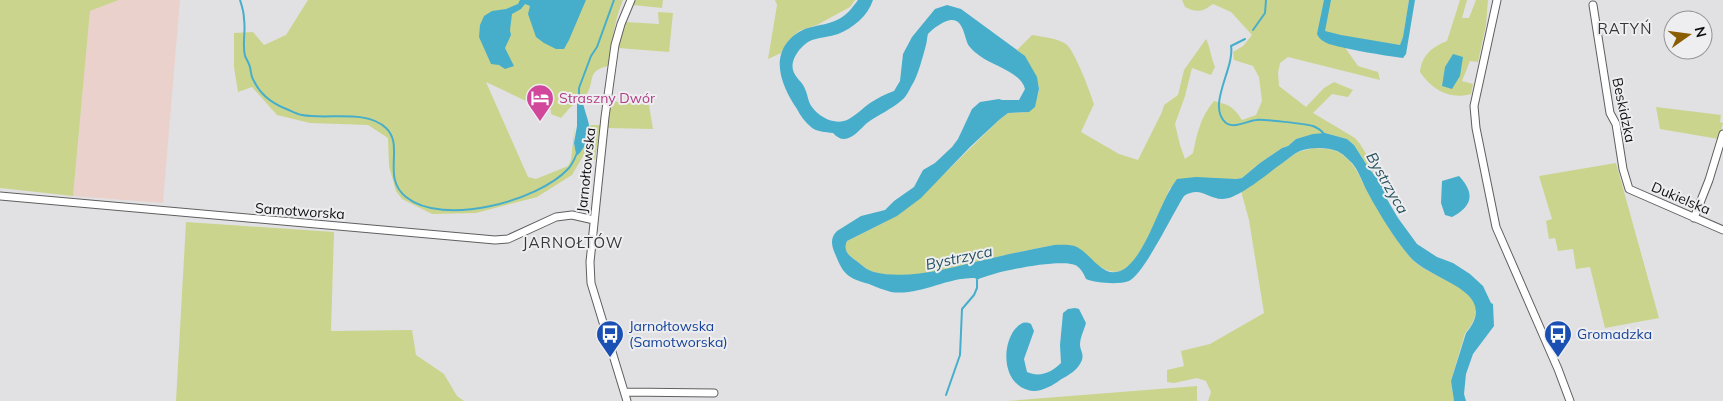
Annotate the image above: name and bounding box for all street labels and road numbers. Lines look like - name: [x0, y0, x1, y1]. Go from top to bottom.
- street label: Beskidzka: [1608, 76, 1640, 144]
- street label: Jarnołtowska: [573, 127, 599, 213]
- street label: Dukielska: [1649, 178, 1713, 218]
- street label: Samotworska: [255, 199, 345, 223]

